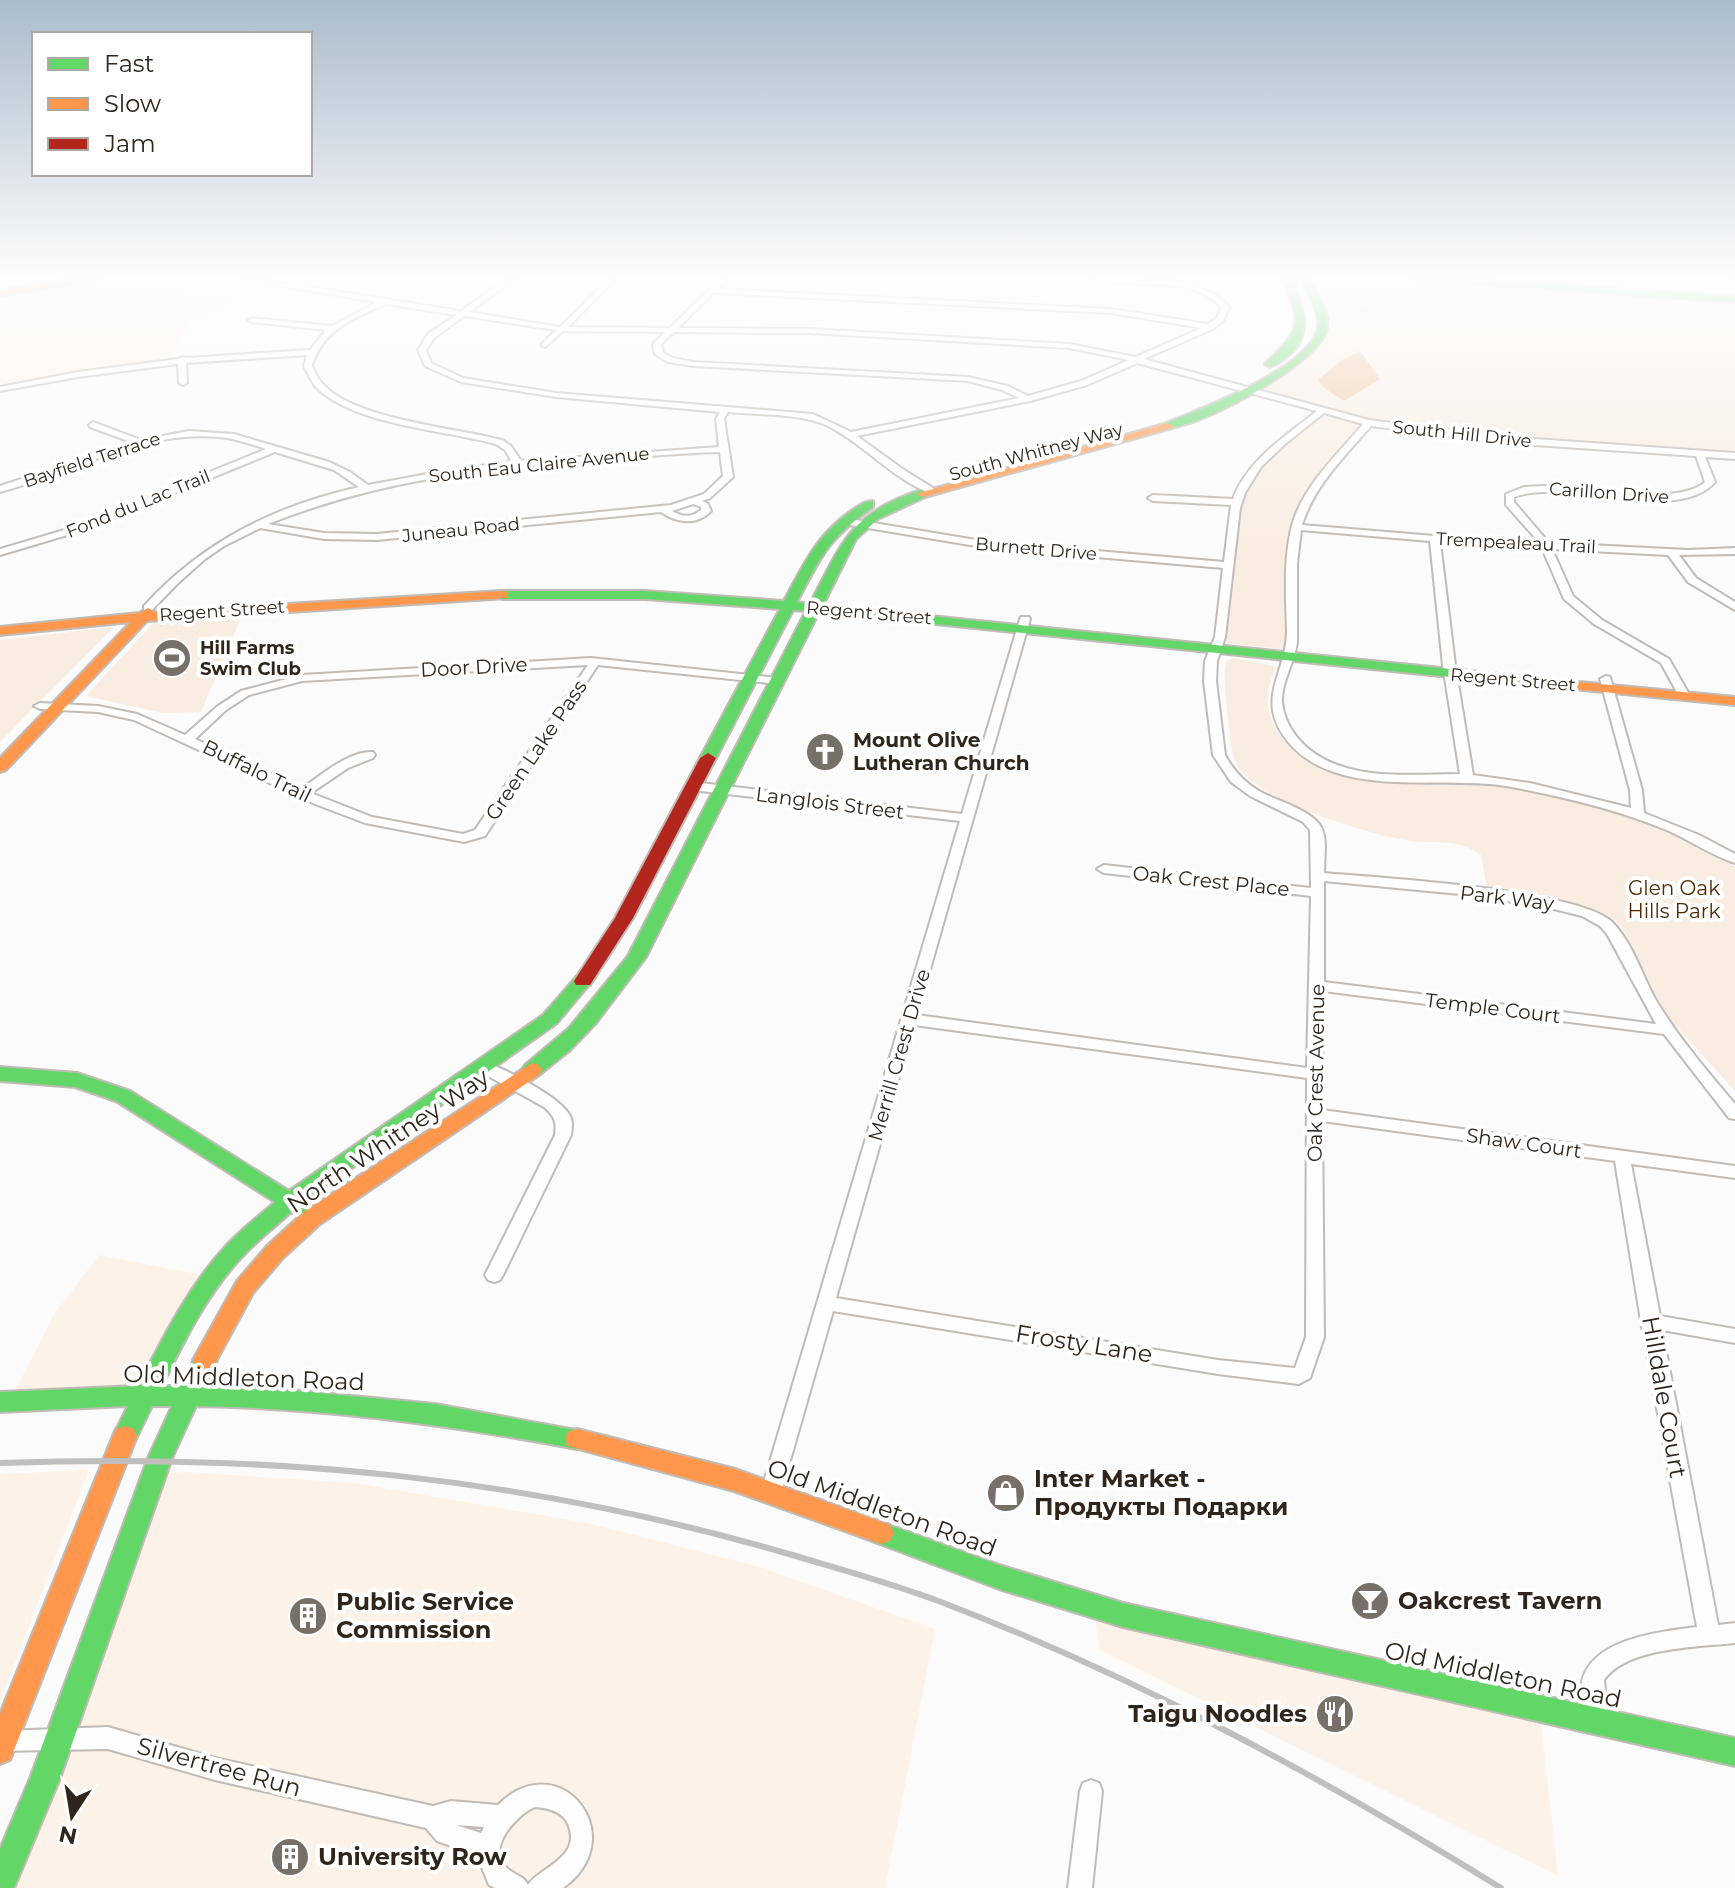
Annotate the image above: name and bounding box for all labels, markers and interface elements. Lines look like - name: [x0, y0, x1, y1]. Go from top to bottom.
- legend: [32, 32, 312, 176]
- text: Fast: [104, 49, 155, 78]
- text: Slow: [104, 89, 161, 118]
- text: Jam: [103, 129, 156, 158]
- street label: South Hill Drive: [1391, 416, 1533, 452]
- street label: South Whitney Way: [947, 418, 1125, 486]
- street label: Bayfield Terrace: [21, 427, 163, 492]
- street label: South Eau Claire Avenue: [428, 442, 650, 488]
- street label: Fond du Lac Trail: [63, 465, 213, 543]
- street label: Carillon Drive: [1548, 478, 1670, 508]
- street label: Juneau Road: [400, 513, 521, 547]
- street label: Trempealeau Trail: [1435, 528, 1597, 558]
- street label: Burnett Drive: [974, 533, 1098, 565]
- street label: Regent Street: [159, 596, 285, 626]
- street label: Regent Street: [805, 597, 933, 629]
- sports icon: Hill Farms Swim Club: [151, 637, 193, 679]
- place label: Hill Farms Swim Club: [200, 637, 301, 680]
- street label: Door Drive: [420, 652, 528, 682]
- street label: Regent Street: [1449, 664, 1577, 696]
- street label: Green Lake Pass: [480, 675, 592, 825]
- place label: Mount Olive Lutheran Church: [853, 728, 1030, 775]
- church icon: Mount Olive Lutheran Church: [804, 731, 846, 773]
- street label: Buffalo Trail: [199, 734, 315, 808]
- street label: Langlois Street: [754, 782, 906, 824]
- street label: Oak Crest Place: [1131, 861, 1291, 901]
- park label: Glen Oak Hills Park: [1627, 876, 1721, 923]
- street label: Park Way: [1459, 880, 1555, 916]
- street label: Merrill Crest Drive: [863, 966, 935, 1144]
- street label: Oak Crest Avenue: [1302, 984, 1330, 1162]
- street label: Temple Court: [1424, 988, 1562, 1028]
- street label: North Whitney Way: [281, 1062, 494, 1219]
- street label: Shaw Court: [1465, 1123, 1583, 1163]
- street label: Hilldale Court: [1636, 1314, 1693, 1480]
- street label: Frosty Lane: [1014, 1318, 1155, 1369]
- street label: Old Middleton Road: [123, 1359, 365, 1396]
- street label: Old Middleton Road: [764, 1453, 1001, 1562]
- place label: Inter Market - Продукты Подарки: [1034, 1464, 1288, 1521]
- shop icon: Inter Market - Продукты Подарки: [985, 1472, 1027, 1514]
- bar icon: Oakcrest Tavern: [1349, 1580, 1391, 1622]
- place label: Oakcrest Tavern: [1398, 1586, 1602, 1615]
- place label: Public Service Commission: [336, 1587, 514, 1644]
- building icon: Public Service Commission: [287, 1595, 329, 1637]
- street label: Old Middleton Road: [1382, 1635, 1624, 1714]
- restaurant icon: Taigu Noodles: [1314, 1693, 1356, 1735]
- place label: Taigu Noodles: [1128, 1699, 1307, 1728]
- street label: Silvertree Run: [134, 1731, 304, 1802]
- north arrow: [32, 1776, 112, 1856]
- text: N: [56, 1820, 79, 1850]
- building icon: University Row: [269, 1836, 311, 1878]
- place label: University Row: [318, 1842, 507, 1871]

